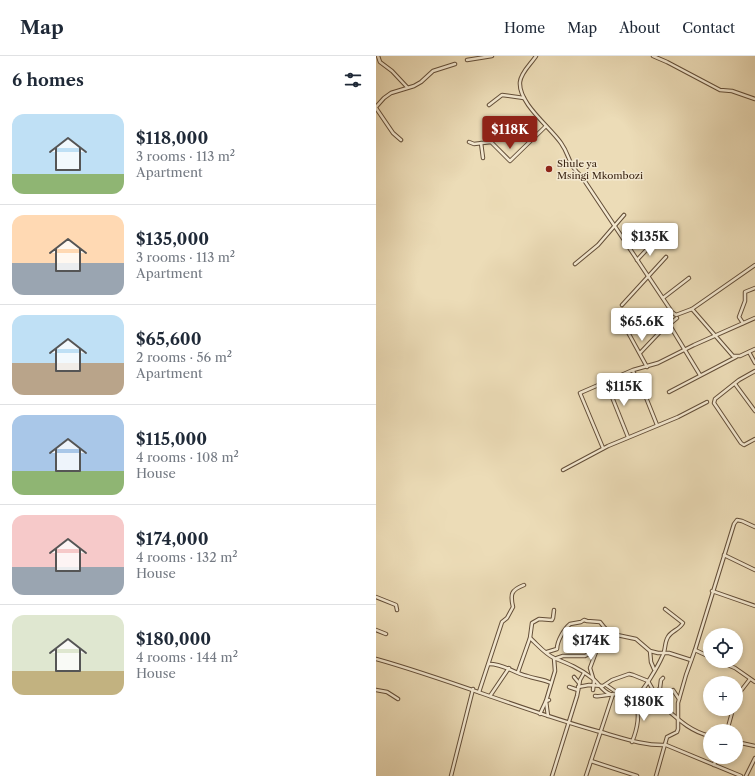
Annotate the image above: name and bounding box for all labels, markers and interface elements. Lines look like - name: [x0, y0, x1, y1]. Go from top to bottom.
- text: Map: [20, 16, 64, 39]
- text: Home: [504, 19, 545, 37]
- text: Map: [567, 19, 597, 37]
- text: About: [619, 19, 660, 37]
- text: Contact: [682, 19, 735, 37]
- icon: filters: [342, 69, 364, 91]
- text: 6 homes: [12, 70, 84, 90]
- pin: $118K: [482, 116, 538, 150]
- text: $118K: [491, 121, 529, 137]
- text: $118,000: [136, 128, 208, 148]
- icon: home: [44, 130, 92, 178]
- text: 3 rooms · 113 m²: [136, 148, 235, 164]
- place label: Shule ya Msingi Mkombozi: [557, 157, 643, 182]
- text: Apartment: [136, 164, 203, 180]
- marker: Shule ya Msingi Mkombozi: [544, 164, 554, 174]
- pin: $135K: [622, 223, 678, 257]
- text: $135K: [631, 228, 669, 244]
- text: $135,000: [136, 229, 209, 249]
- icon: home: [44, 231, 92, 279]
- text: 3 rooms · 113 m²: [136, 249, 235, 265]
- text: Apartment: [136, 265, 203, 281]
- pin: $65.6K: [609, 308, 675, 342]
- text: $65.6K: [620, 313, 664, 329]
- text: $65,600: [136, 329, 202, 349]
- icon: home: [44, 331, 92, 379]
- text: 2 rooms · 56 m²: [136, 349, 232, 365]
- text: Apartment: [136, 365, 203, 381]
- pin: $115K: [596, 373, 652, 407]
- text: $115K: [606, 378, 642, 394]
- text: $115,000: [136, 429, 207, 449]
- icon: home: [44, 431, 92, 479]
- text: 4 rooms · 108 m²: [136, 449, 239, 465]
- text: House: [136, 465, 176, 481]
- text: $174,000: [136, 529, 208, 549]
- icon: home: [44, 531, 92, 579]
- text: 4 rooms · 132 m²: [136, 549, 238, 565]
- text: House: [136, 565, 176, 581]
- pin: $174K: [563, 627, 619, 661]
- map controls: [703, 628, 743, 764]
- button: locate: [703, 628, 743, 668]
- text: $180,000: [136, 629, 211, 649]
- icon: home: [44, 631, 92, 679]
- text: $174K: [572, 632, 610, 648]
- text: 4 rooms · 144 m²: [136, 649, 238, 665]
- text: House: [136, 665, 176, 681]
- button: +: [703, 676, 743, 716]
- pin: $180K: [616, 688, 672, 722]
- text: $180K: [624, 693, 664, 709]
- button: −: [703, 724, 743, 764]

